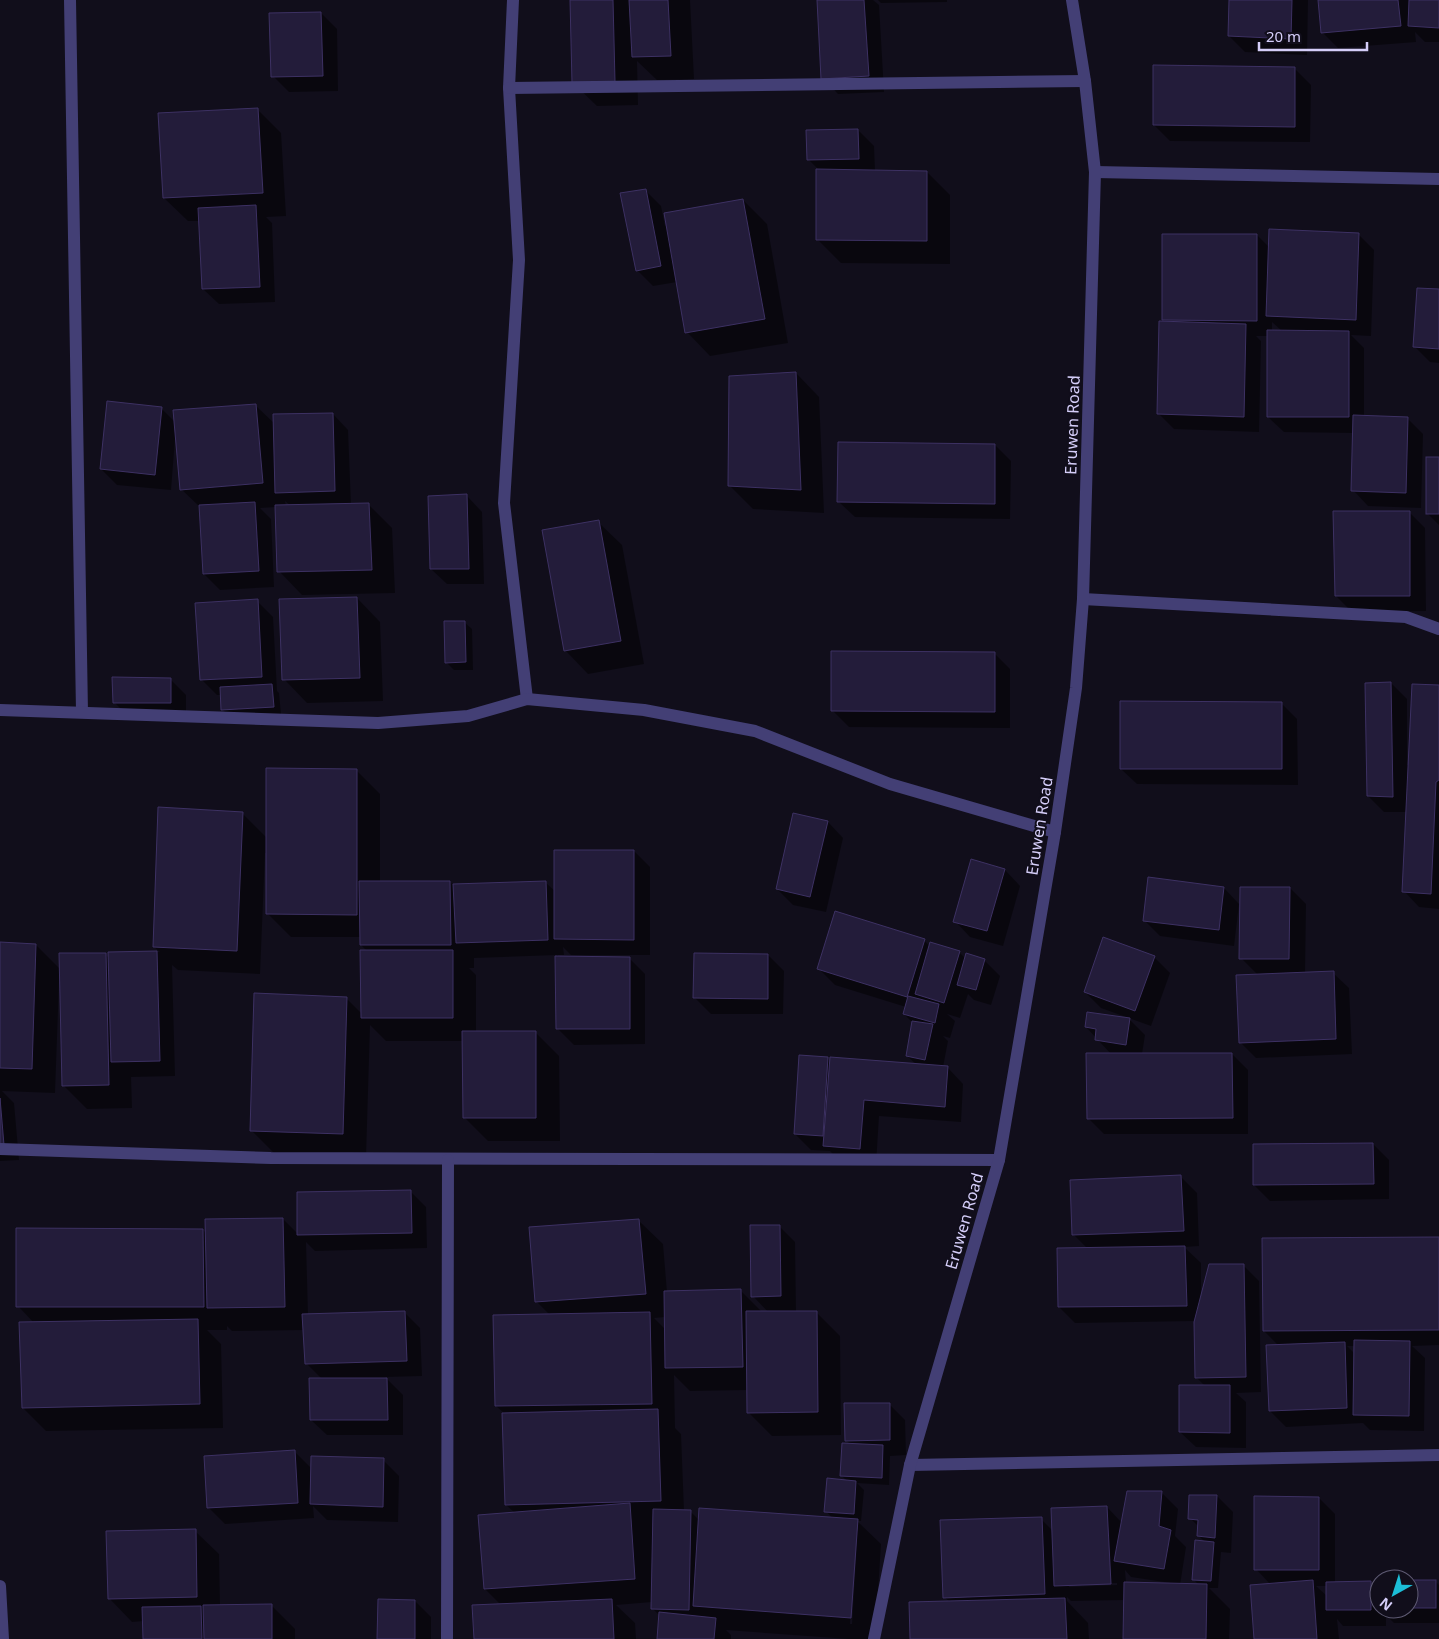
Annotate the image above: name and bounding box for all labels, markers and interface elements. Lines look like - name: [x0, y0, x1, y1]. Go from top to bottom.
- scale bar: [1259, 20, 1366, 52]
- text: 20 m: [1266, 26, 1301, 46]
- street label: Eruwen Road: [1059, 375, 1085, 475]
- street label: Eruwen Road: [1020, 775, 1058, 877]
- street label: Eruwen Road: [940, 1170, 988, 1272]
- north arrow: [1369, 1569, 1419, 1619]
- text: N: [1375, 1594, 1396, 1615]

